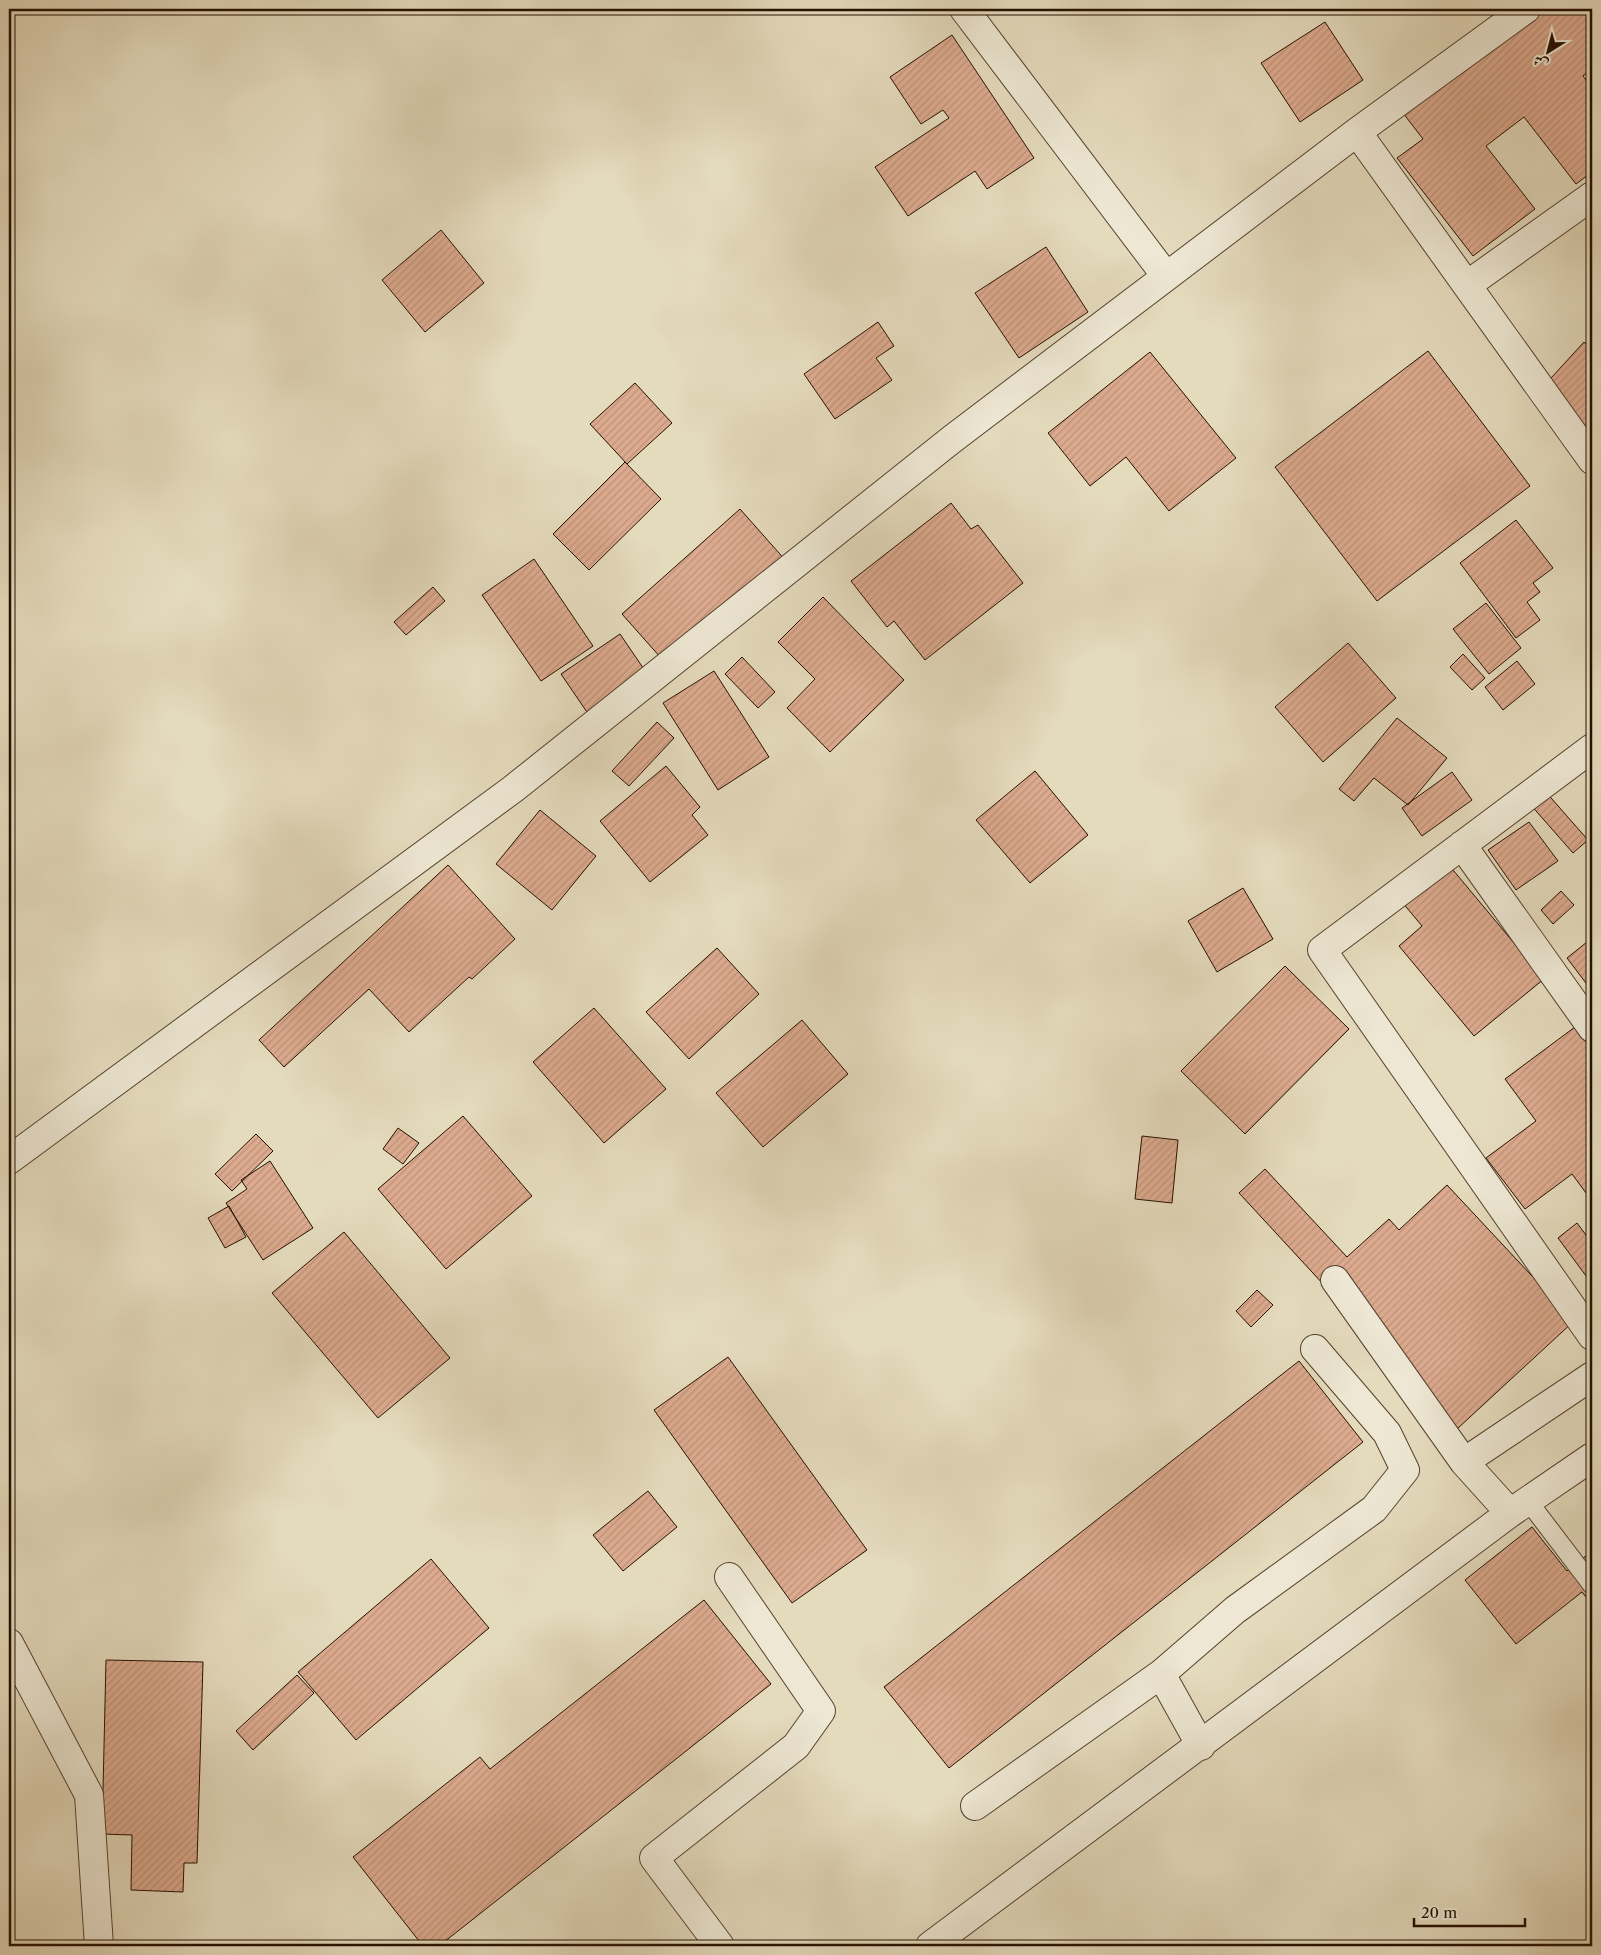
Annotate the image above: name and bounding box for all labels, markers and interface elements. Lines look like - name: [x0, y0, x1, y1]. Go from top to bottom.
- north arrow: [1524, 28, 1574, 78]
- text: ش: [1529, 51, 1551, 74]
- scale bar: [1414, 1895, 1525, 1927]
- text: 20 m: [1421, 1903, 1457, 1922]

